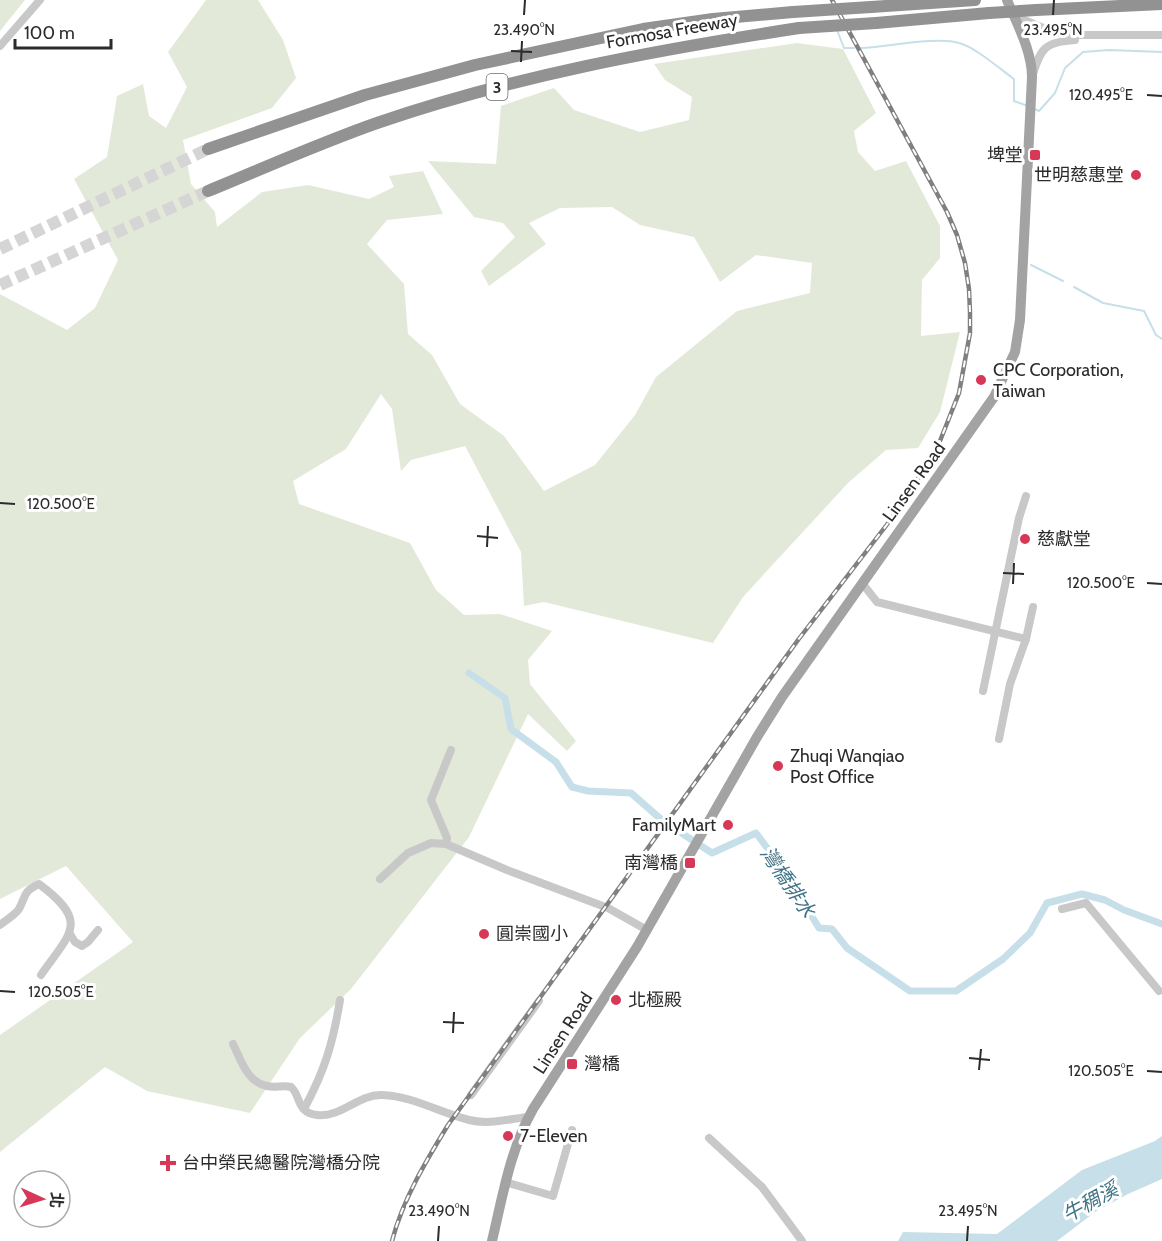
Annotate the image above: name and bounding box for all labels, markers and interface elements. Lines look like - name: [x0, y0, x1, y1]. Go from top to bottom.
- street label: Formosa Freeway: [605, 9, 739, 53]
- scale bar: [15, 12, 111, 50]
- text: 23.490°N: [493, 21, 555, 39]
- text: 23.495°N: [1023, 21, 1083, 39]
- text: 100 m: [24, 22, 75, 44]
- road number: 3: [486, 74, 508, 100]
- text: 120.495°E: [1069, 86, 1133, 104]
- place label: 埤堂: [987, 144, 1023, 166]
- marker: 埤堂: [1028, 148, 1042, 162]
- place label: 世明慈惠堂: [1034, 164, 1124, 186]
- marker: 世明慈惠堂: [1129, 168, 1143, 182]
- place label: CPC Corporation, Taiwan: [993, 359, 1124, 402]
- marker: CPC Corporation, Taiwan: [974, 373, 988, 387]
- street label: Linsen Road: [878, 438, 950, 526]
- text: 120.500°E: [27, 495, 95, 513]
- place label: 慈獻堂: [1037, 528, 1091, 550]
- marker: 慈獻堂: [1018, 532, 1032, 546]
- text: 120.500°E: [1067, 574, 1135, 592]
- place label: Zhuqi Wanqiao Post Office: [790, 745, 904, 788]
- marker: Zhuqi Wanqiao Post Office: [771, 759, 785, 773]
- place label: FamilyMart: [632, 814, 716, 836]
- marker: FamilyMart: [721, 818, 735, 832]
- water label: 灣橋排水: [756, 842, 821, 923]
- place label: 南灣橋: [624, 852, 678, 874]
- marker: 南灣橋: [683, 856, 697, 870]
- place label: 圓崇國小: [496, 923, 568, 945]
- marker: 圓崇國小: [477, 927, 491, 941]
- text: 120.505°E: [28, 983, 94, 1001]
- street label: Linsen Road: [529, 988, 597, 1078]
- place label: 北極殿: [628, 989, 682, 1011]
- marker: 北極殿: [609, 993, 623, 1007]
- place label: 灣橋: [584, 1053, 620, 1075]
- marker: 灣橋: [565, 1057, 579, 1071]
- text: 120.505°E: [1068, 1062, 1134, 1080]
- place label: 7-Eleven: [520, 1125, 588, 1147]
- marker: 7-Eleven: [501, 1129, 515, 1143]
- place label: 台中榮民總醫院灣橋分院: [182, 1152, 380, 1174]
- marker: 台中榮民總醫院灣橋分院: [159, 1154, 177, 1172]
- north arrow: [12, 1169, 72, 1229]
- water label: 牛稠溪: [1058, 1176, 1125, 1227]
- text: 北: [46, 1191, 67, 1209]
- text: 23.490°N: [408, 1202, 470, 1220]
- text: 23.495°N: [938, 1202, 998, 1220]

